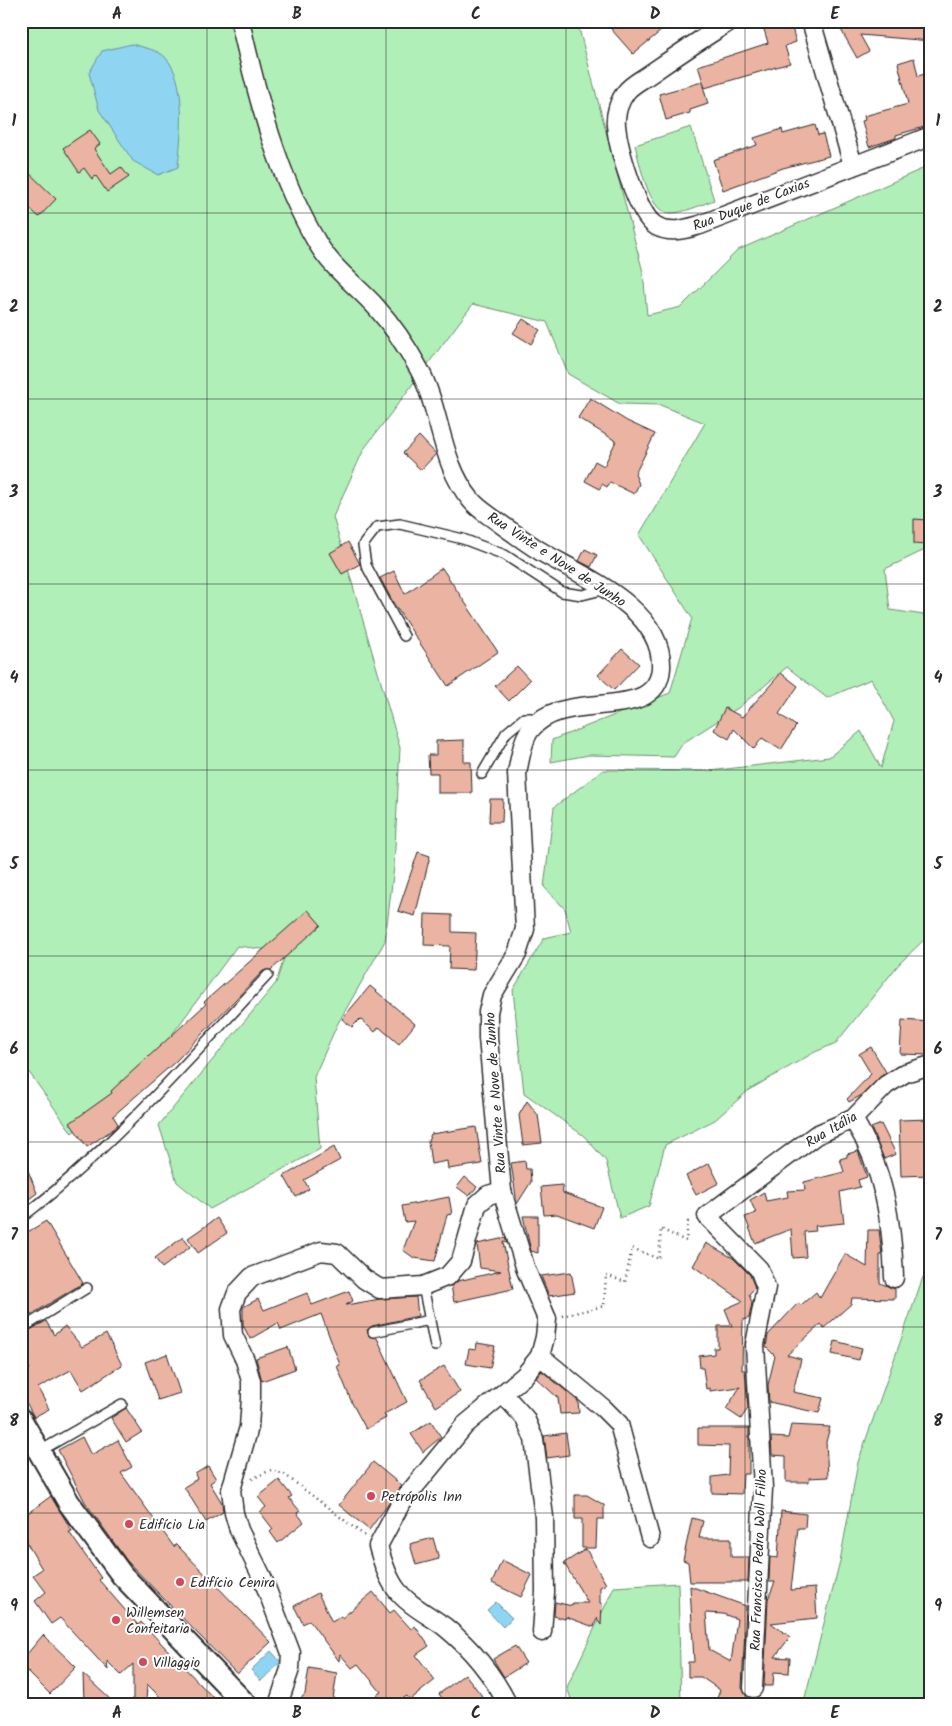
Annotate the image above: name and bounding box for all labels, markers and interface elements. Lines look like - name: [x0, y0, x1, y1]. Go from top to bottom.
- text: A: [112, 2, 122, 27]
- text: B: [292, 2, 302, 27]
- text: C: [471, 2, 481, 27]
- text: D: [650, 2, 661, 27]
- text: E: [831, 2, 841, 27]
- text: 1: [12, 109, 17, 134]
- text: 1: [936, 109, 941, 134]
- street label: Rua Duque de Caxias: [690, 172, 813, 237]
- text: 2: [9, 295, 19, 320]
- text: 2: [933, 295, 943, 320]
- text: 3: [9, 480, 19, 505]
- text: 3: [933, 480, 943, 505]
- street label: Rua Vinte e Nove de Junho: [483, 507, 630, 613]
- text: 4: [10, 666, 19, 691]
- text: 4: [934, 666, 943, 691]
- text: 5: [9, 852, 20, 877]
- text: 5: [933, 852, 944, 877]
- street label: Rua Vinte e Nove de Junho: [479, 1012, 513, 1174]
- text: 6: [10, 1037, 19, 1062]
- text: 6: [934, 1037, 943, 1062]
- street label: Rua Itália: [801, 1106, 862, 1154]
- text: 7: [10, 1223, 18, 1248]
- text: 7: [934, 1223, 942, 1248]
- text: 8: [9, 1409, 19, 1434]
- text: 8: [933, 1409, 943, 1434]
- street label: Rua Francisco Pedro Woll Filho: [745, 1469, 773, 1651]
- place label: Petrópolis Inn: [381, 1486, 462, 1508]
- marker: Petrópolis Inn: [365, 1490, 377, 1502]
- place label: Edifício Lia: [139, 1514, 205, 1536]
- marker: Edifício Lia: [123, 1518, 135, 1530]
- place label: Edifício Cenira: [190, 1572, 275, 1594]
- marker: Edifício Cenira: [174, 1576, 186, 1588]
- text: 9: [10, 1594, 18, 1619]
- text: 9: [934, 1594, 942, 1619]
- place label: Willemsen Confeitaria: [126, 1602, 190, 1640]
- marker: Willemsen Confeitaria: [110, 1614, 122, 1626]
- place label: Villaggio: [153, 1652, 200, 1674]
- marker: Villaggio: [137, 1656, 149, 1668]
- text: A: [112, 1701, 122, 1726]
- text: B: [292, 1701, 302, 1726]
- text: C: [471, 1701, 481, 1726]
- text: D: [650, 1701, 661, 1726]
- text: E: [831, 1701, 841, 1726]

